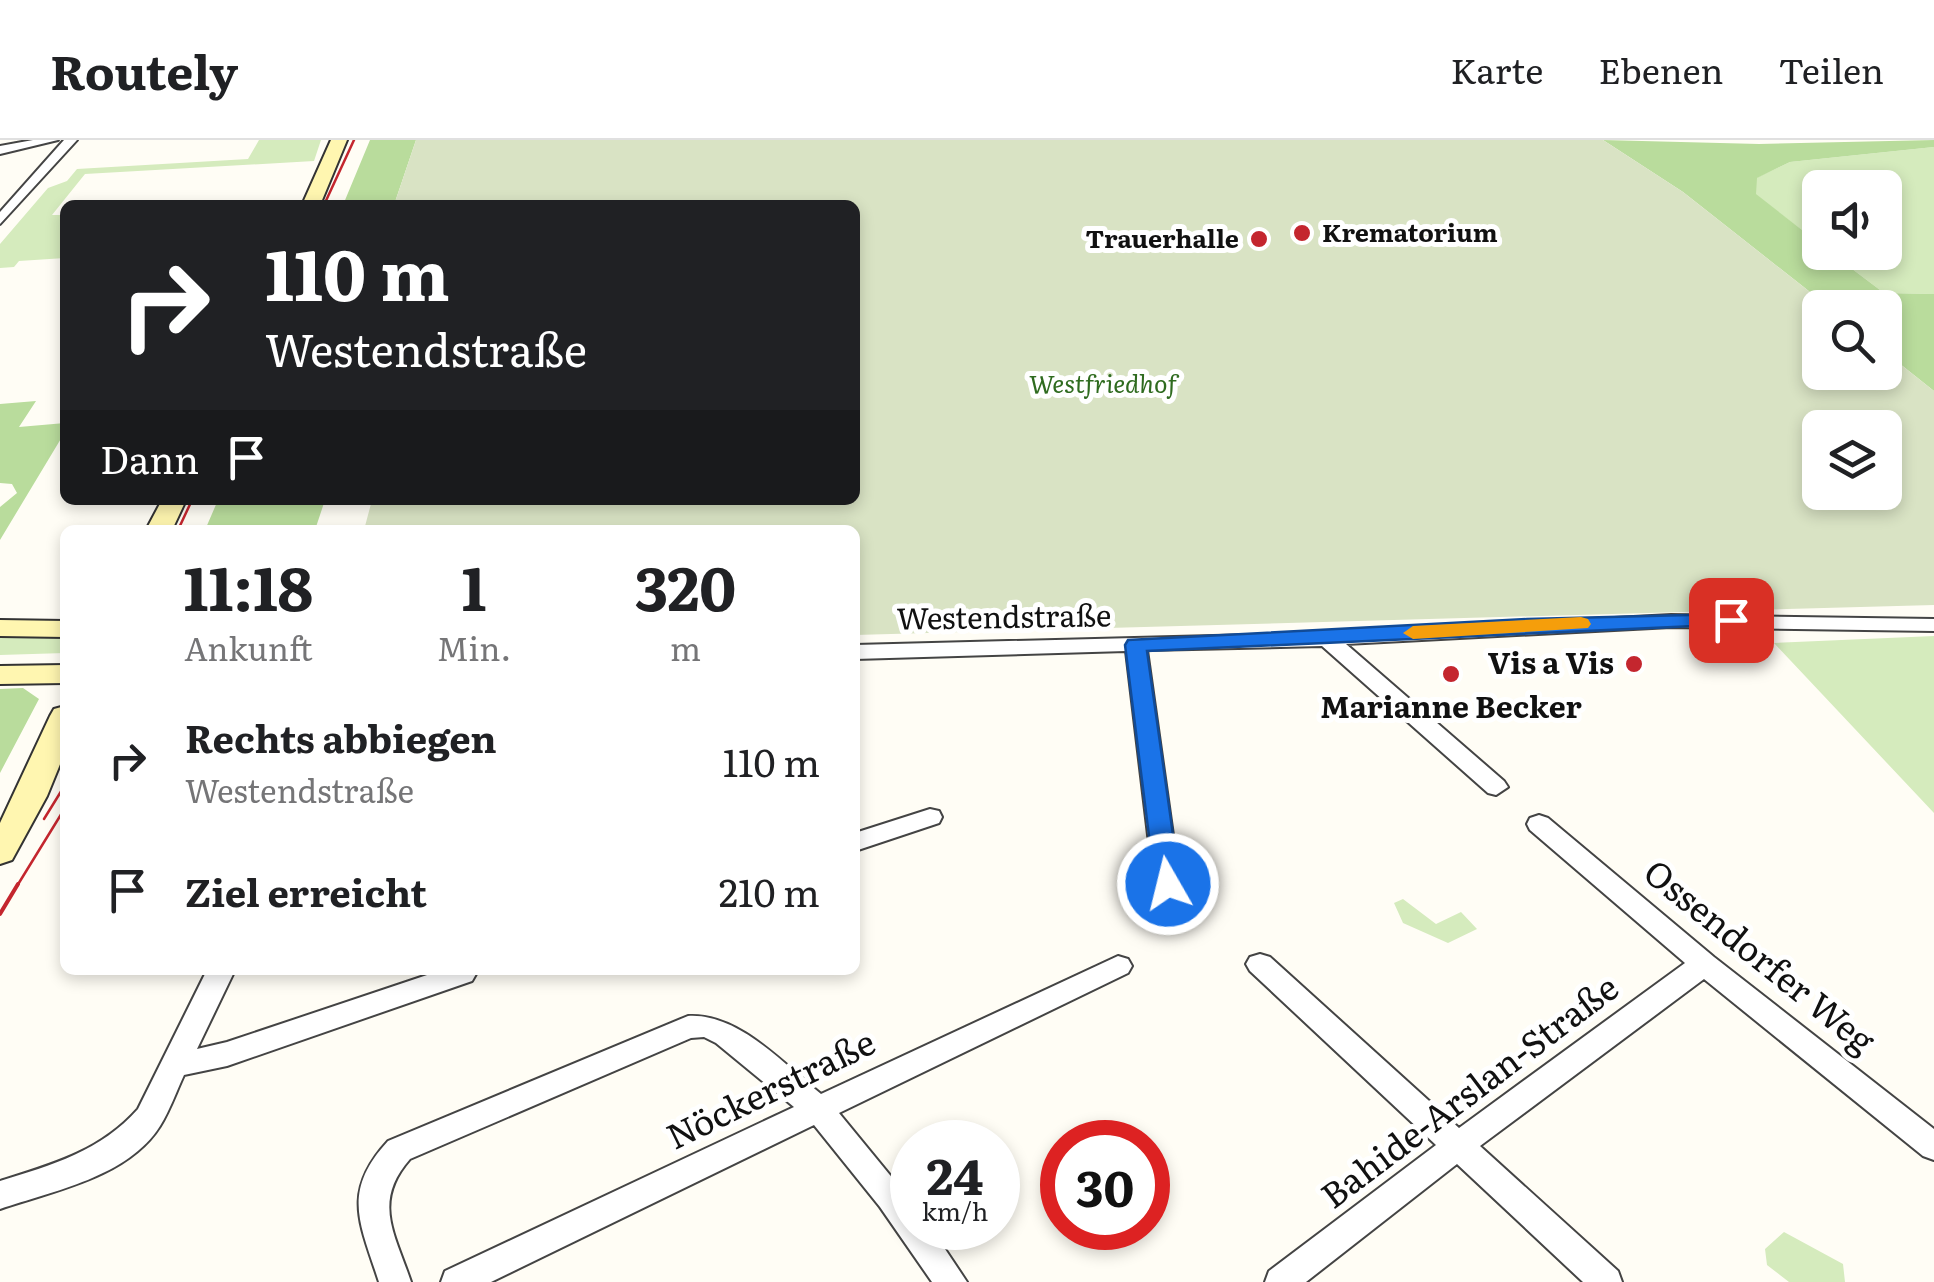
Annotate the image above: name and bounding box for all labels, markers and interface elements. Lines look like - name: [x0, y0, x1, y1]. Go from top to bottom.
- text: Routely: [50, 34, 238, 105]
- text: Karte: [1450, 43, 1543, 95]
- text: Ebenen: [1598, 43, 1723, 95]
- text: Teilen: [1778, 43, 1884, 95]
- map controls: [1802, 170, 1902, 510]
- button: sound: [1802, 170, 1902, 270]
- place label: Krematorium: [1322, 213, 1498, 250]
- text: 110 m: [265, 219, 450, 323]
- place label: Trauerhalle: [1086, 219, 1239, 256]
- marker: Krematorium: [1291, 222, 1313, 244]
- marker: Trauerhalle: [1248, 228, 1270, 250]
- icon: right: [100, 240, 230, 370]
- button: search: [1802, 290, 1902, 390]
- text: Westendstraße: [265, 314, 587, 381]
- park label: Westfriedhof: [1029, 364, 1179, 401]
- button: layers: [1802, 410, 1902, 510]
- text: Dann: [100, 429, 199, 486]
- icon: arrive: [219, 430, 274, 485]
- text: 11:18: [184, 540, 313, 629]
- text: 1: [462, 540, 486, 629]
- text: 320: [635, 540, 736, 629]
- pin: [1689, 578, 1774, 663]
- street label: Westendstraße: [896, 591, 1112, 639]
- icon: arrive: [1704, 593, 1759, 648]
- text: Ankunft: [184, 623, 313, 671]
- text: Min.: [437, 623, 511, 671]
- text: m: [670, 623, 701, 671]
- place label: Vis a Vis: [1488, 639, 1614, 683]
- marker: Vis a Vis: [1623, 653, 1645, 675]
- marker: Marianne Becker: [1440, 663, 1462, 685]
- place label: Marianne Becker: [1320, 683, 1582, 727]
- text: Rechts abbiegen: [185, 708, 497, 765]
- text: 110 m: [723, 732, 820, 789]
- icon: right: [100, 733, 155, 788]
- text: Westendstraße: [185, 765, 414, 813]
- position arrow: [1116, 832, 1220, 936]
- street label: Ossendorfer Weg: [1634, 845, 1888, 1065]
- text: Ziel erreicht: [185, 862, 427, 919]
- text: 210 m: [719, 862, 820, 919]
- icon: arrive: [100, 863, 155, 918]
- street label: Bahide-Arslan-Straße: [1308, 960, 1628, 1219]
- street label: Nöckerstraße: [656, 1014, 883, 1160]
- speed limit sign: 30: [1040, 1120, 1170, 1250]
- text: 24: [926, 1136, 983, 1210]
- text: km/h: [922, 1192, 988, 1229]

